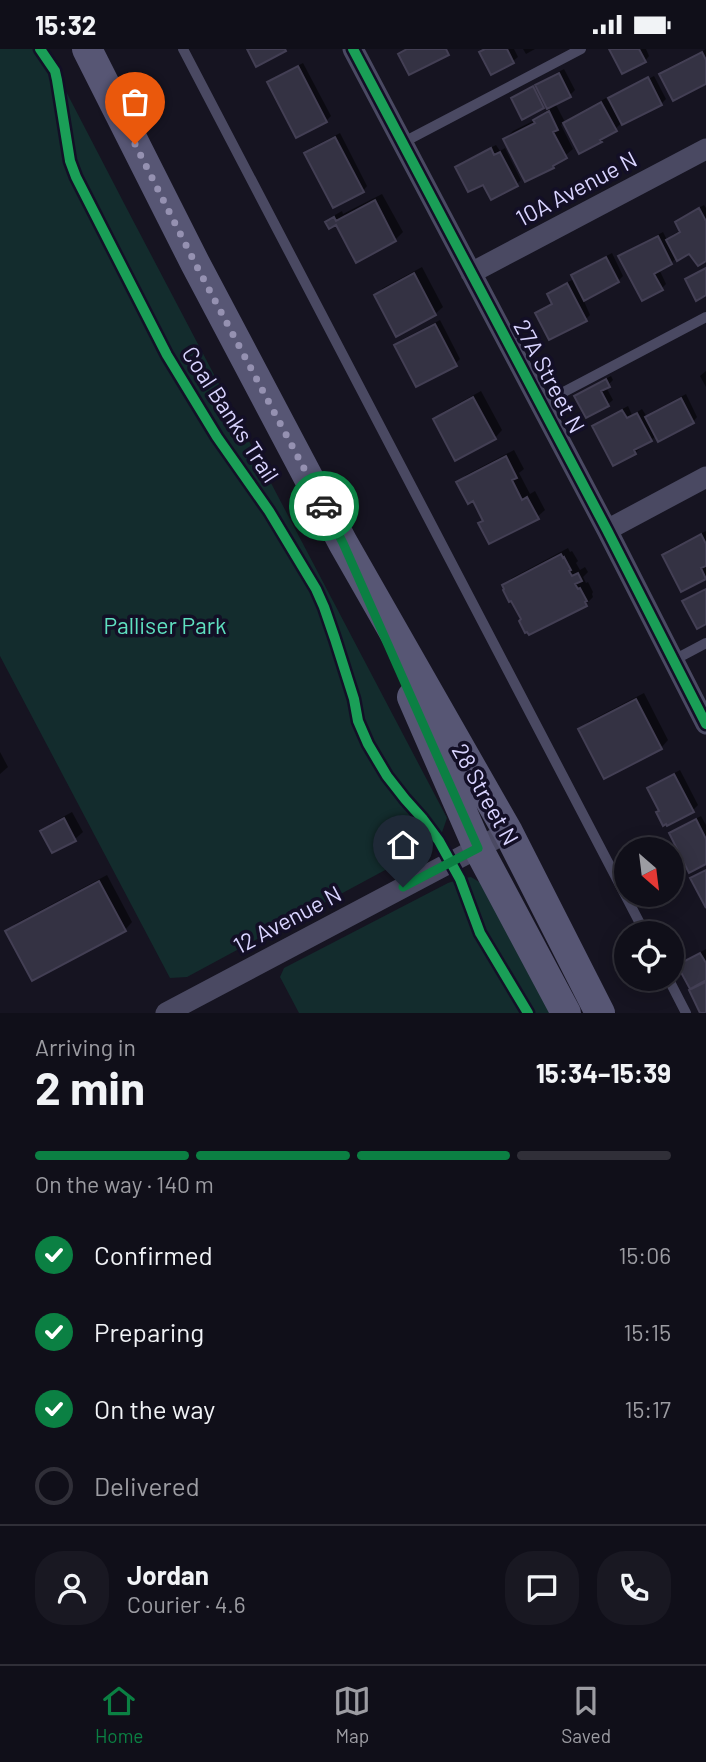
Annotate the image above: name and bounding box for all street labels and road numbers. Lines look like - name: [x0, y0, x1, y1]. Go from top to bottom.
- street label: 10A Avenue N: [511, 144, 641, 232]
- street label: 27A Street N: [508, 314, 592, 438]
- street label: Coal Banks Trail: [177, 341, 285, 487]
- street label: 28 Street N: [447, 738, 525, 850]
- street label: 12 Avenue N: [228, 879, 346, 959]

